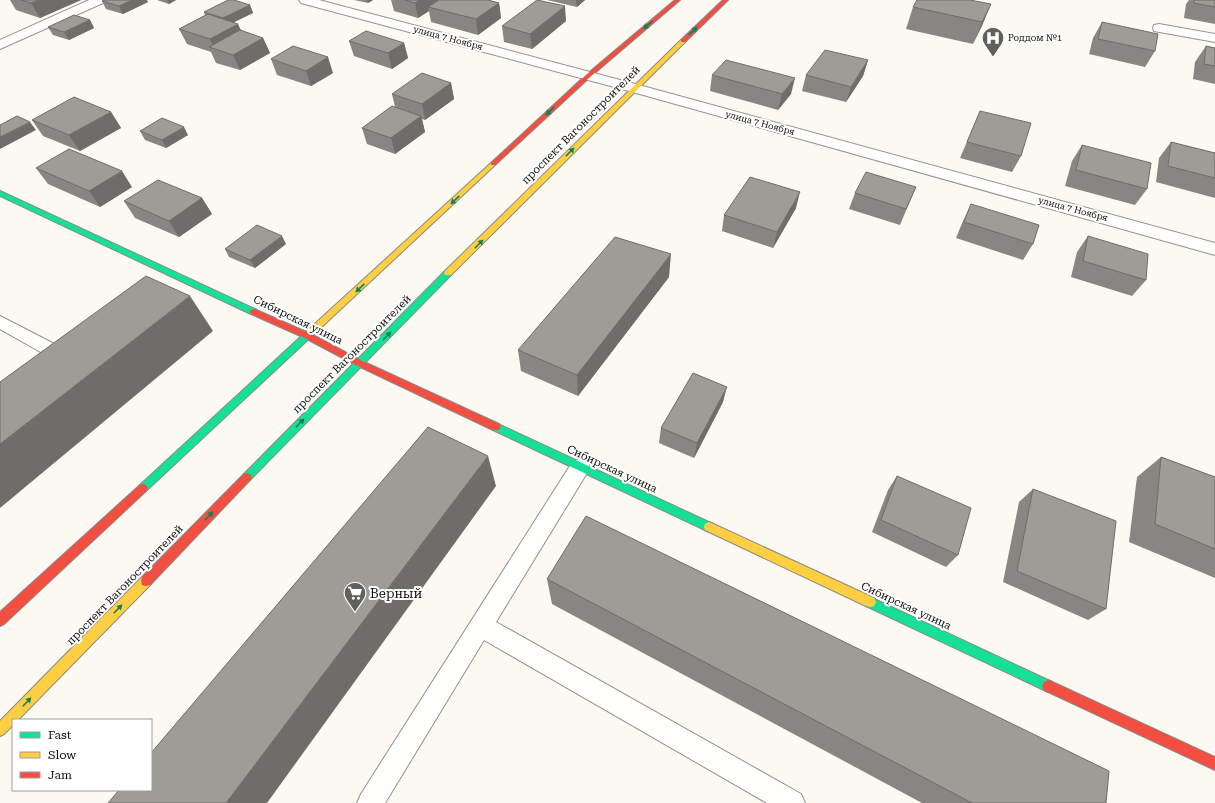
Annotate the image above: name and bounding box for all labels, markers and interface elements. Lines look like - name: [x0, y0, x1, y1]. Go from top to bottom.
- one-way arrow: [643, 21, 653, 30]
- street label: улица 7 Ноября: [412, 24, 484, 52]
- hospital icon: Роддом №1: [980, 25, 1006, 58]
- one-way arrow: [688, 27, 698, 36]
- place label: Роддом №1: [1008, 33, 1062, 43]
- street label: проспект Вагоностроителей: [519, 63, 643, 187]
- one-way arrow: [546, 106, 555, 115]
- street label: улица 7 Ноября: [724, 109, 796, 137]
- one-way arrow: [566, 147, 575, 157]
- one-way arrow: [450, 195, 460, 204]
- street label: улица 7 Ноября: [1037, 195, 1109, 223]
- one-way arrow: [474, 239, 484, 249]
- one-way arrow: [355, 283, 365, 293]
- street label: проспект Вагоностроителей: [290, 292, 414, 416]
- street label: Сибирская улица: [251, 293, 345, 347]
- one-way arrow: [382, 331, 392, 341]
- one-way arrow: [295, 418, 305, 428]
- street label: Сибирская улица: [565, 442, 659, 496]
- one-way arrow: [204, 511, 214, 521]
- street label: проспект Вагоностроителей: [64, 522, 186, 648]
- street label: Сибирская улица: [859, 579, 953, 633]
- supermarket icon: Верный: [342, 580, 368, 613]
- place label: Верный: [370, 586, 423, 601]
- one-way arrow: [113, 604, 123, 614]
- one-way arrow: [22, 697, 32, 707]
- legend: [12, 719, 152, 791]
- text: Fast: [48, 728, 72, 742]
- text: Slow: [48, 748, 76, 762]
- text: Jam: [48, 768, 72, 782]

